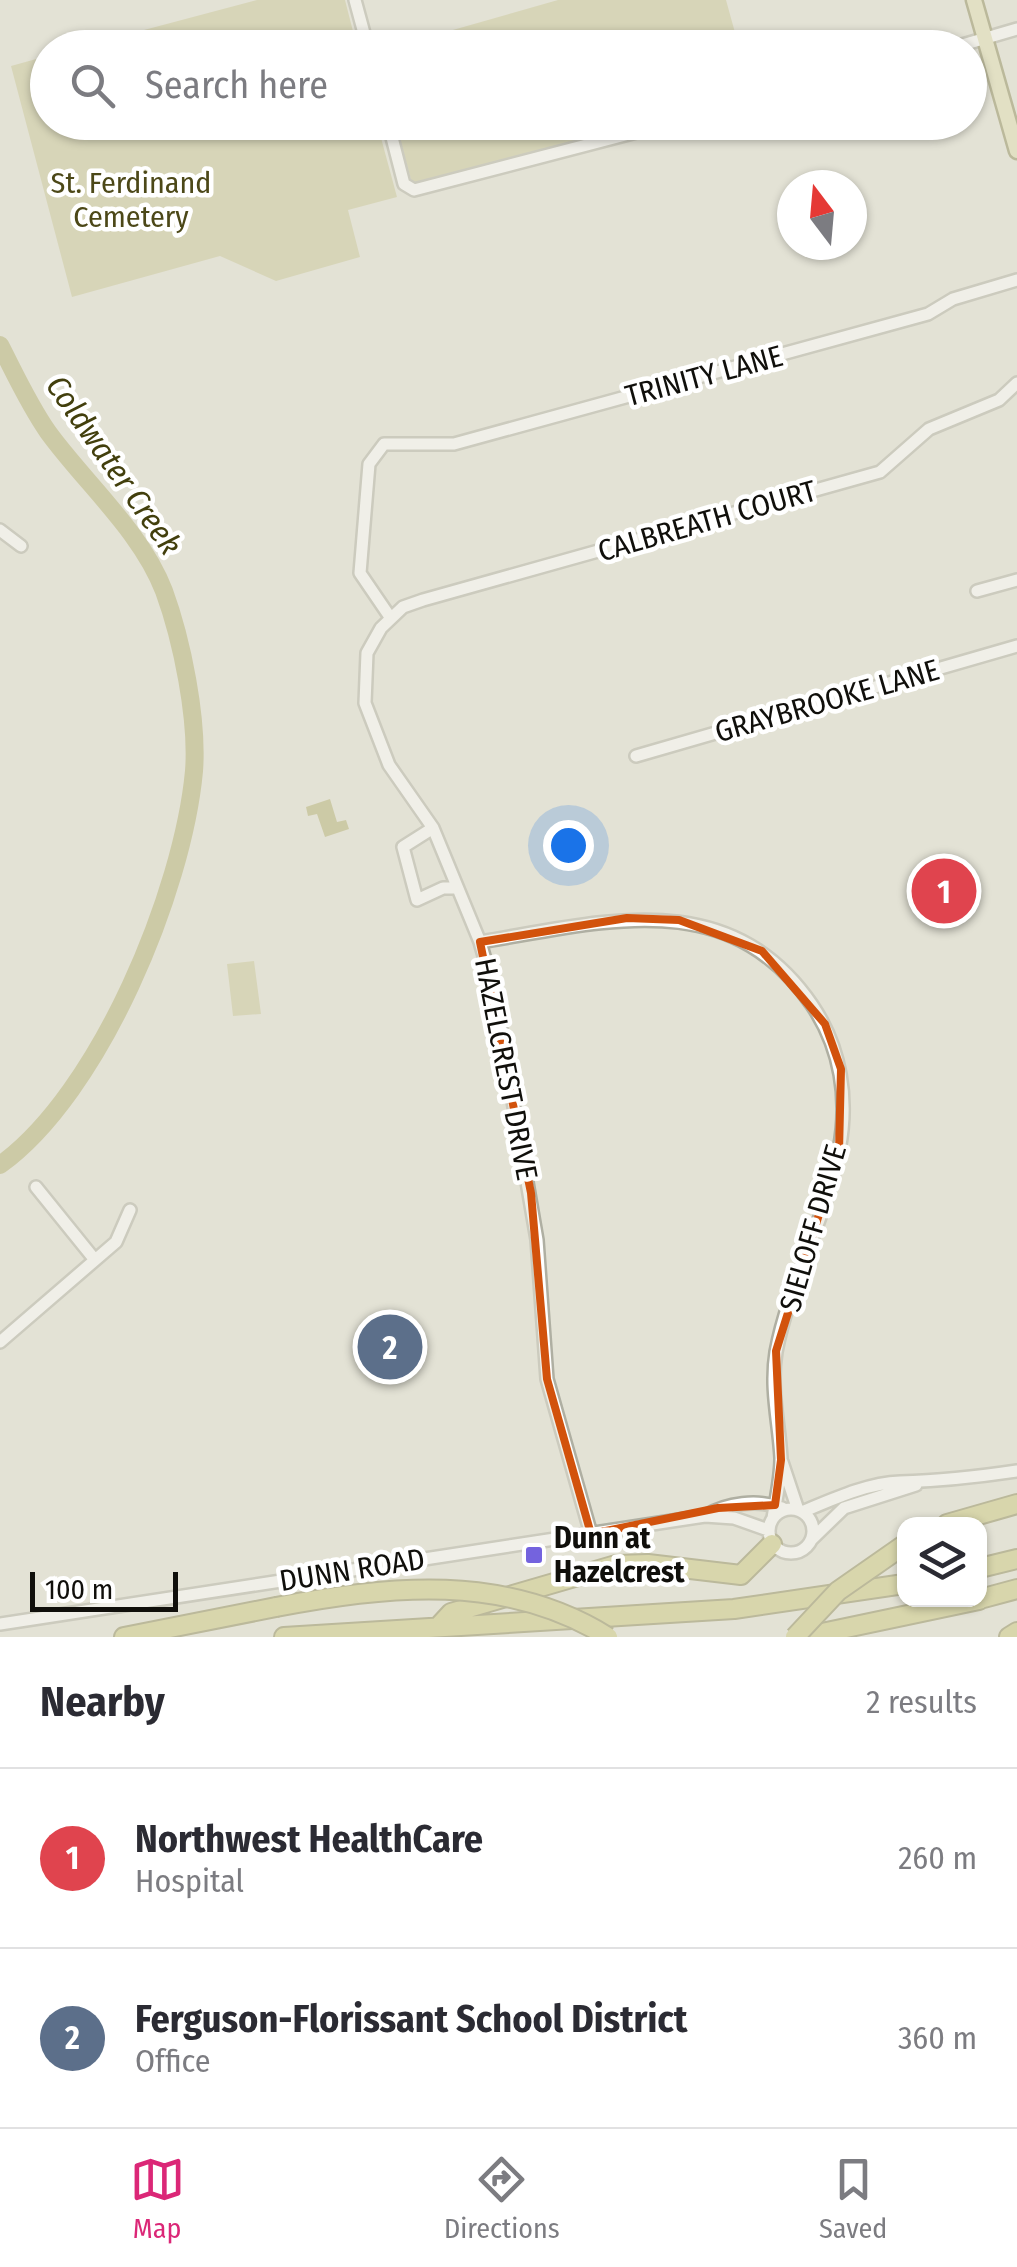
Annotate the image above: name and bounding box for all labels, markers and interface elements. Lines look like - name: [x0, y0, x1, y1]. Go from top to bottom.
- search box: [30, 30, 987, 140]
- icon: search: [65, 58, 120, 113]
- text: Search here: [145, 62, 328, 108]
- park label: St. Ferdinand Cemetery: [51, 165, 211, 235]
- north arrow: [777, 170, 867, 260]
- street label: TRINITY LANE: [621, 338, 787, 414]
- water label: Coldwater Creek: [38, 368, 190, 562]
- street label: CALBREATH COURT: [594, 473, 820, 569]
- street label: GRAYBROOKE LANE: [711, 652, 943, 750]
- your location: [543, 820, 594, 871]
- pin: 1: [912, 854, 976, 928]
- street label: HAZELCREST DRIVE: [467, 955, 545, 1183]
- street label: SIELOFF DRIVE: [772, 1140, 854, 1316]
- pin: 2: [358, 1310, 422, 1384]
- map controls: [897, 1517, 987, 1607]
- button: layers: [897, 1517, 987, 1607]
- place label: Dunn at Hazelcrest: [554, 1520, 685, 1590]
- street label: DUNN ROAD: [277, 1541, 427, 1599]
- marker: Dunn at Hazelcrest: [523, 1544, 545, 1566]
- scale bar: [30, 1567, 178, 1612]
- text: 100 m: [45, 1573, 113, 1606]
- text: Nearby: [40, 1677, 165, 1727]
- text: 2 results: [866, 1683, 977, 1721]
- text: Northwest HealthCare: [135, 1816, 483, 1862]
- text: 1: [66, 1839, 79, 1877]
- text: 260 m: [898, 1839, 977, 1877]
- text: Hospital: [135, 1862, 244, 1900]
- text: Ferguson-Florissant School District: [135, 1996, 687, 2042]
- text: 2: [65, 2019, 80, 2057]
- text: 360 m: [898, 2019, 977, 2057]
- text: Office: [135, 2042, 211, 2080]
- tab: Map: [130, 2152, 185, 2245]
- tab: Directions: [444, 2152, 560, 2245]
- tab: Saved: [819, 2152, 887, 2245]

